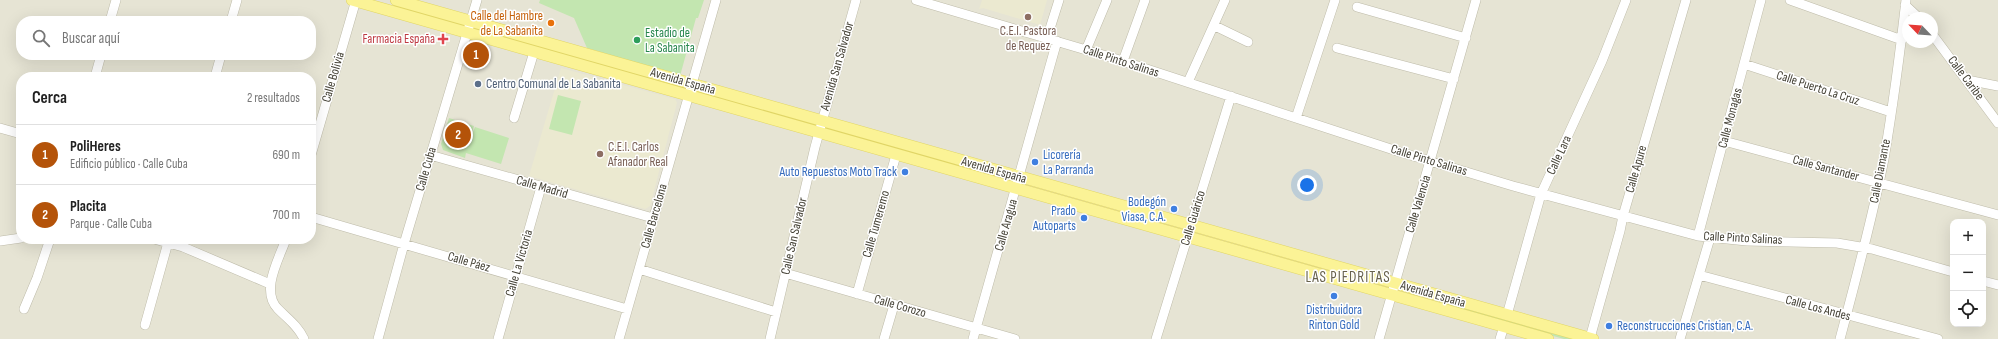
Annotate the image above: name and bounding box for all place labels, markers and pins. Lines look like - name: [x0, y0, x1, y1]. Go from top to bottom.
- place label: Calle del Hambre de La Sabanita: [471, 8, 543, 39]
- marker: C.E.I. Pastora de Requez: [1023, 12, 1033, 22]
- marker: Calle del Hambre de La Sabanita: [546, 18, 556, 28]
- place label: C.E.I. Pastora de Requez: [1000, 23, 1056, 54]
- place label: Estadio de La Sabanita: [645, 25, 695, 56]
- place label: Farmacia España: [363, 31, 435, 47]
- marker: Farmacia España: [438, 34, 448, 44]
- marker: Estadio de La Sabanita: [632, 35, 642, 45]
- pin: 1: [463, 40, 489, 70]
- place label: Centro Comunal de La Sabanita: [486, 76, 621, 92]
- marker: Centro Comunal de La Sabanita: [473, 79, 483, 89]
- pin: 2: [445, 120, 471, 150]
- place label: C.E.I. Carlos Afanador Real: [607, 139, 668, 170]
- place label: Licorería La Parranda: [1043, 147, 1093, 178]
- marker: C.E.I. Carlos Afanador Real: [595, 149, 605, 159]
- marker: Licorería La Parranda: [1030, 157, 1040, 167]
- place label: Auto Repuestos Moto Track: [778, 164, 897, 180]
- marker: Auto Repuestos Moto Track: [900, 167, 910, 177]
- place label: Bodegón Viasa, C.A.: [1122, 194, 1166, 225]
- place label: Prado Autoparts: [1032, 203, 1076, 234]
- marker: Bodegón Viasa, C.A.: [1169, 204, 1179, 214]
- marker: Prado Autoparts: [1079, 213, 1089, 223]
- marker: Distribuidora Rinton Gold: [1329, 291, 1339, 301]
- place label: Distribuidora Rinton Gold: [1306, 302, 1362, 333]
- place label: Reconstrucciones Cristian, C.A.: [1617, 318, 1753, 334]
- marker: Reconstrucciones Cristian, C.A.: [1604, 321, 1614, 331]

